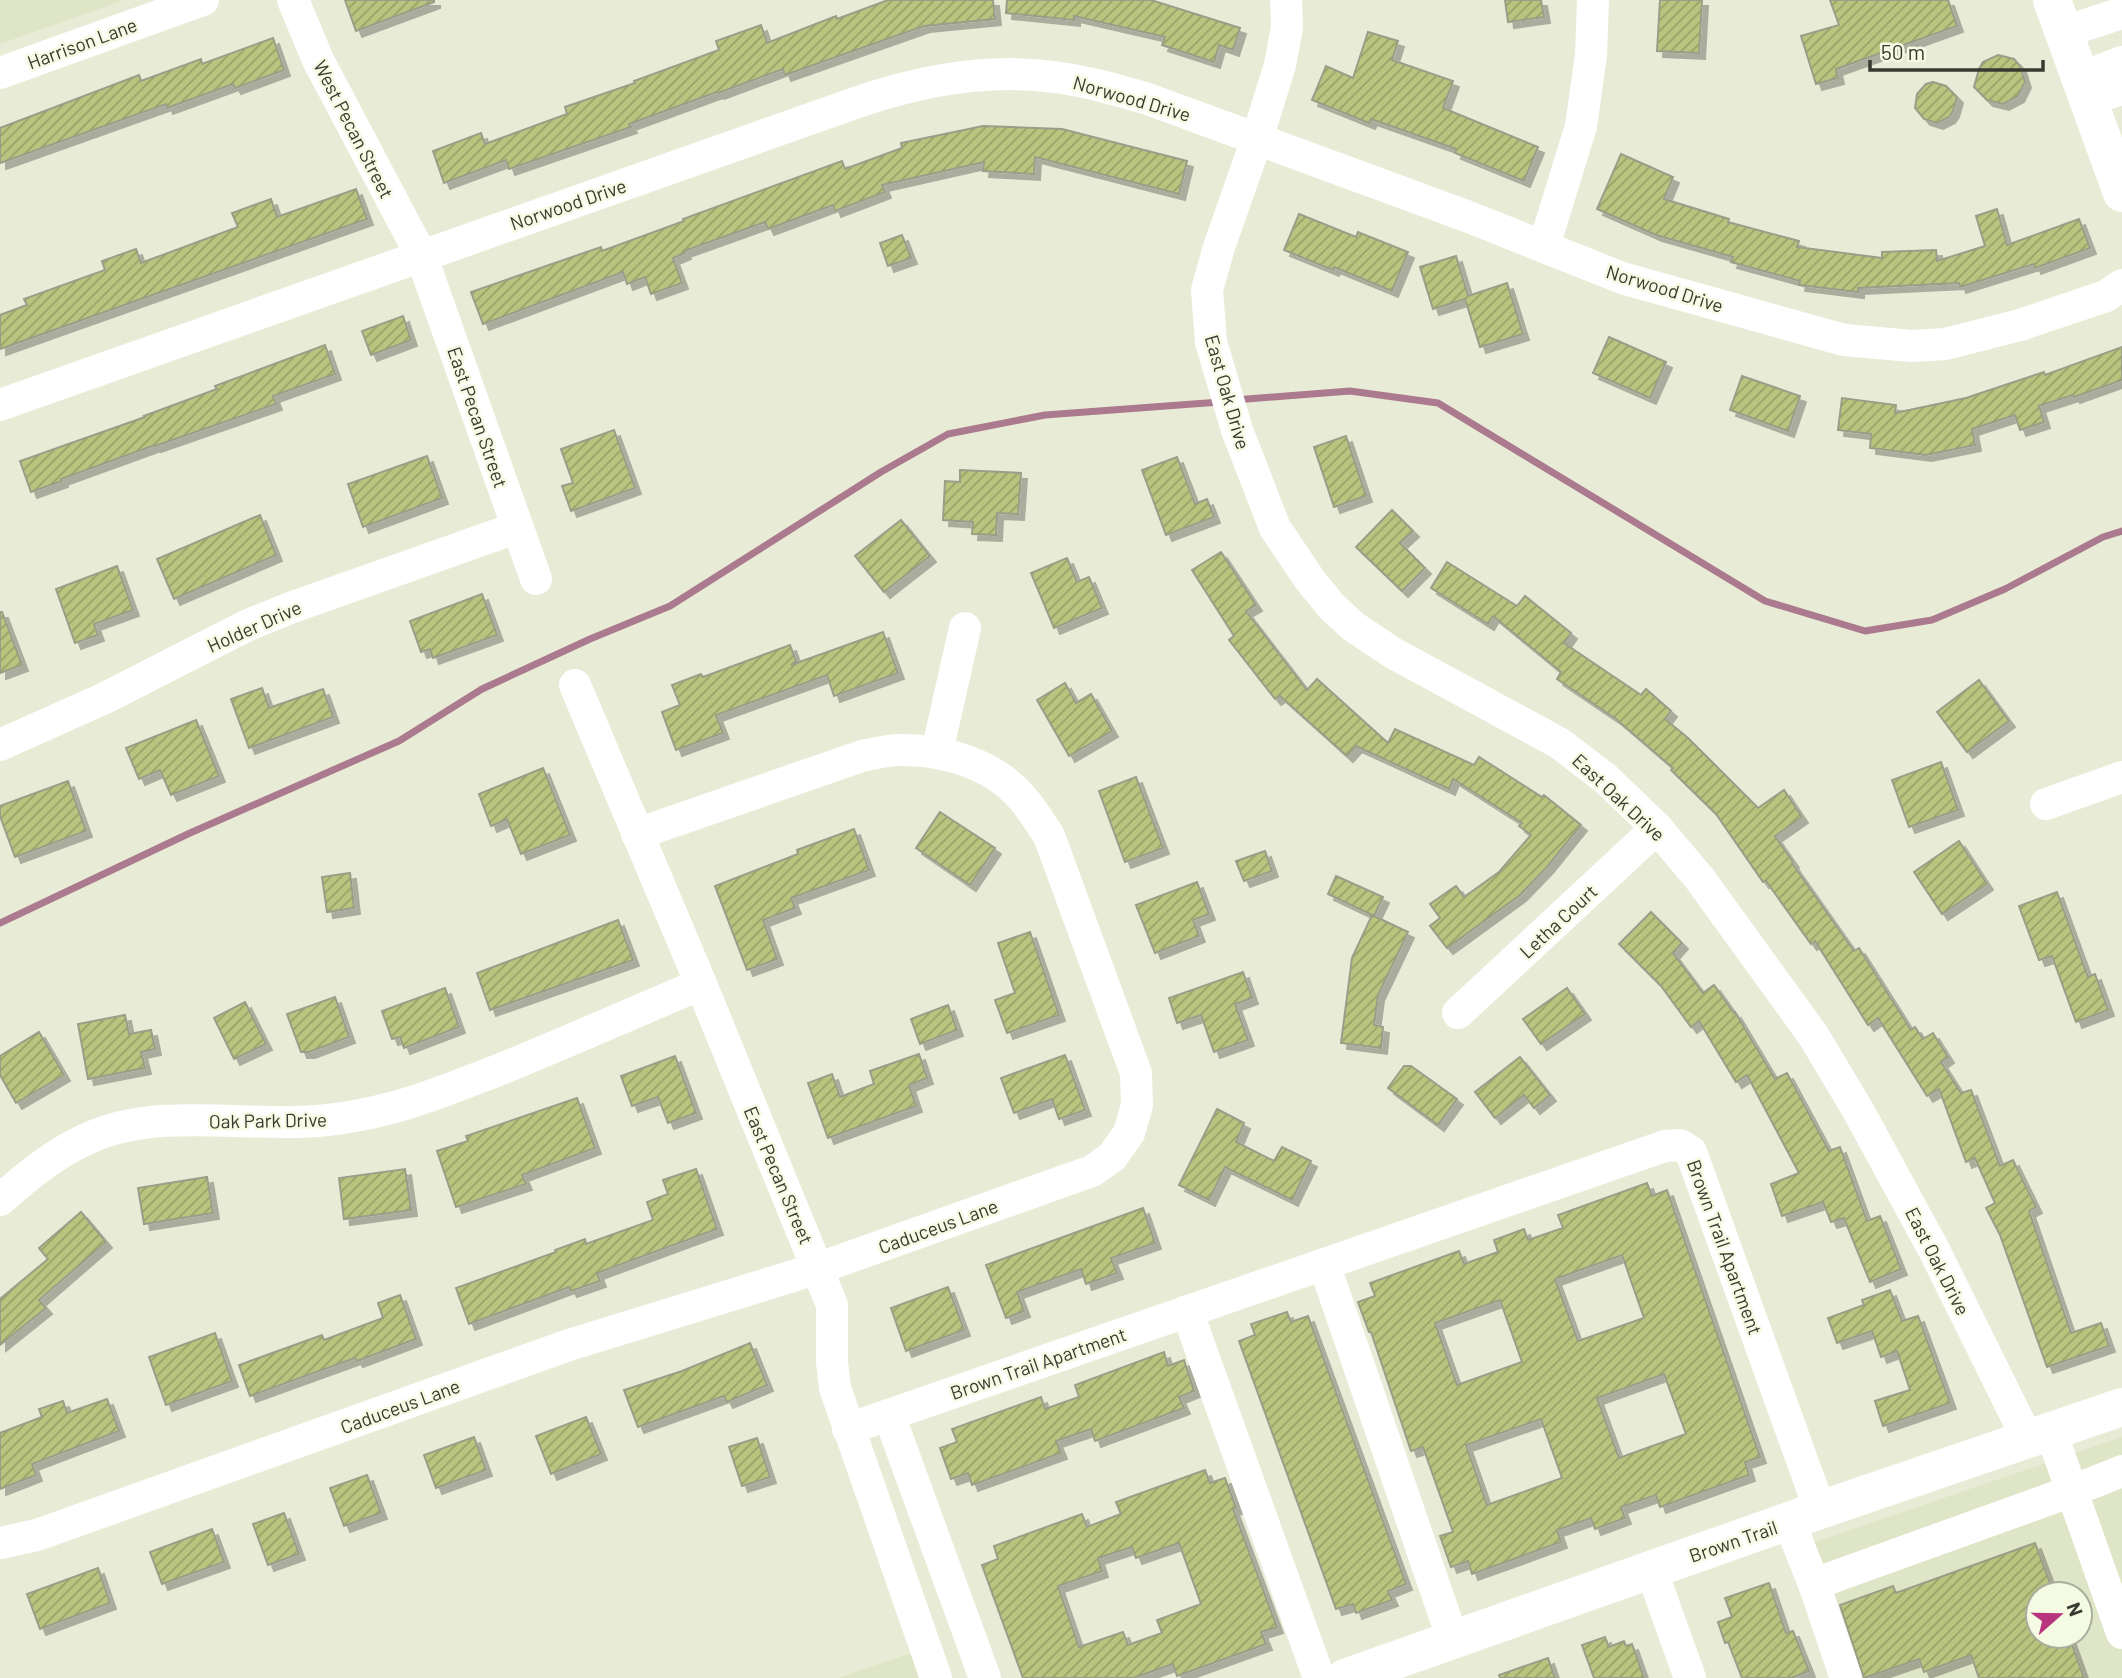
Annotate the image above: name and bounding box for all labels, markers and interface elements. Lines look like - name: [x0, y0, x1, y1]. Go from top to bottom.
- street label: Harrison Lane: [24, 13, 140, 73]
- scale bar: [1870, 28, 2043, 72]
- text: 50 m: [1881, 39, 1925, 64]
- street label: West Pecan Street: [309, 56, 399, 202]
- street label: Norwood Drive: [1071, 70, 1193, 126]
- street label: Norwood Drive: [507, 173, 629, 235]
- street label: Norwood Drive: [1604, 259, 1726, 317]
- street label: East Oak Drive: [1201, 332, 1255, 452]
- street label: East Pecan Street: [443, 343, 513, 491]
- street label: Holder Drive: [203, 595, 305, 657]
- street label: East Oak Drive: [1568, 748, 1670, 846]
- street label: Letha Court: [1514, 879, 1602, 963]
- street label: East Pecan Street: [740, 1103, 818, 1247]
- street label: Oak Park Drive: [209, 1107, 327, 1133]
- street label: Brown Trail Apartment: [1683, 1156, 1767, 1338]
- street label: Caduceus Lane: [875, 1194, 1001, 1258]
- street label: East Oak Drive: [1901, 1203, 1975, 1319]
- street label: Brown Trail Apartment: [947, 1322, 1129, 1404]
- street label: Caduceus Lane: [337, 1374, 463, 1438]
- street label: Brown Trail: [1686, 1515, 1780, 1567]
- north arrow: [2024, 1580, 2094, 1650]
- text: N: [2062, 1599, 2088, 1619]

